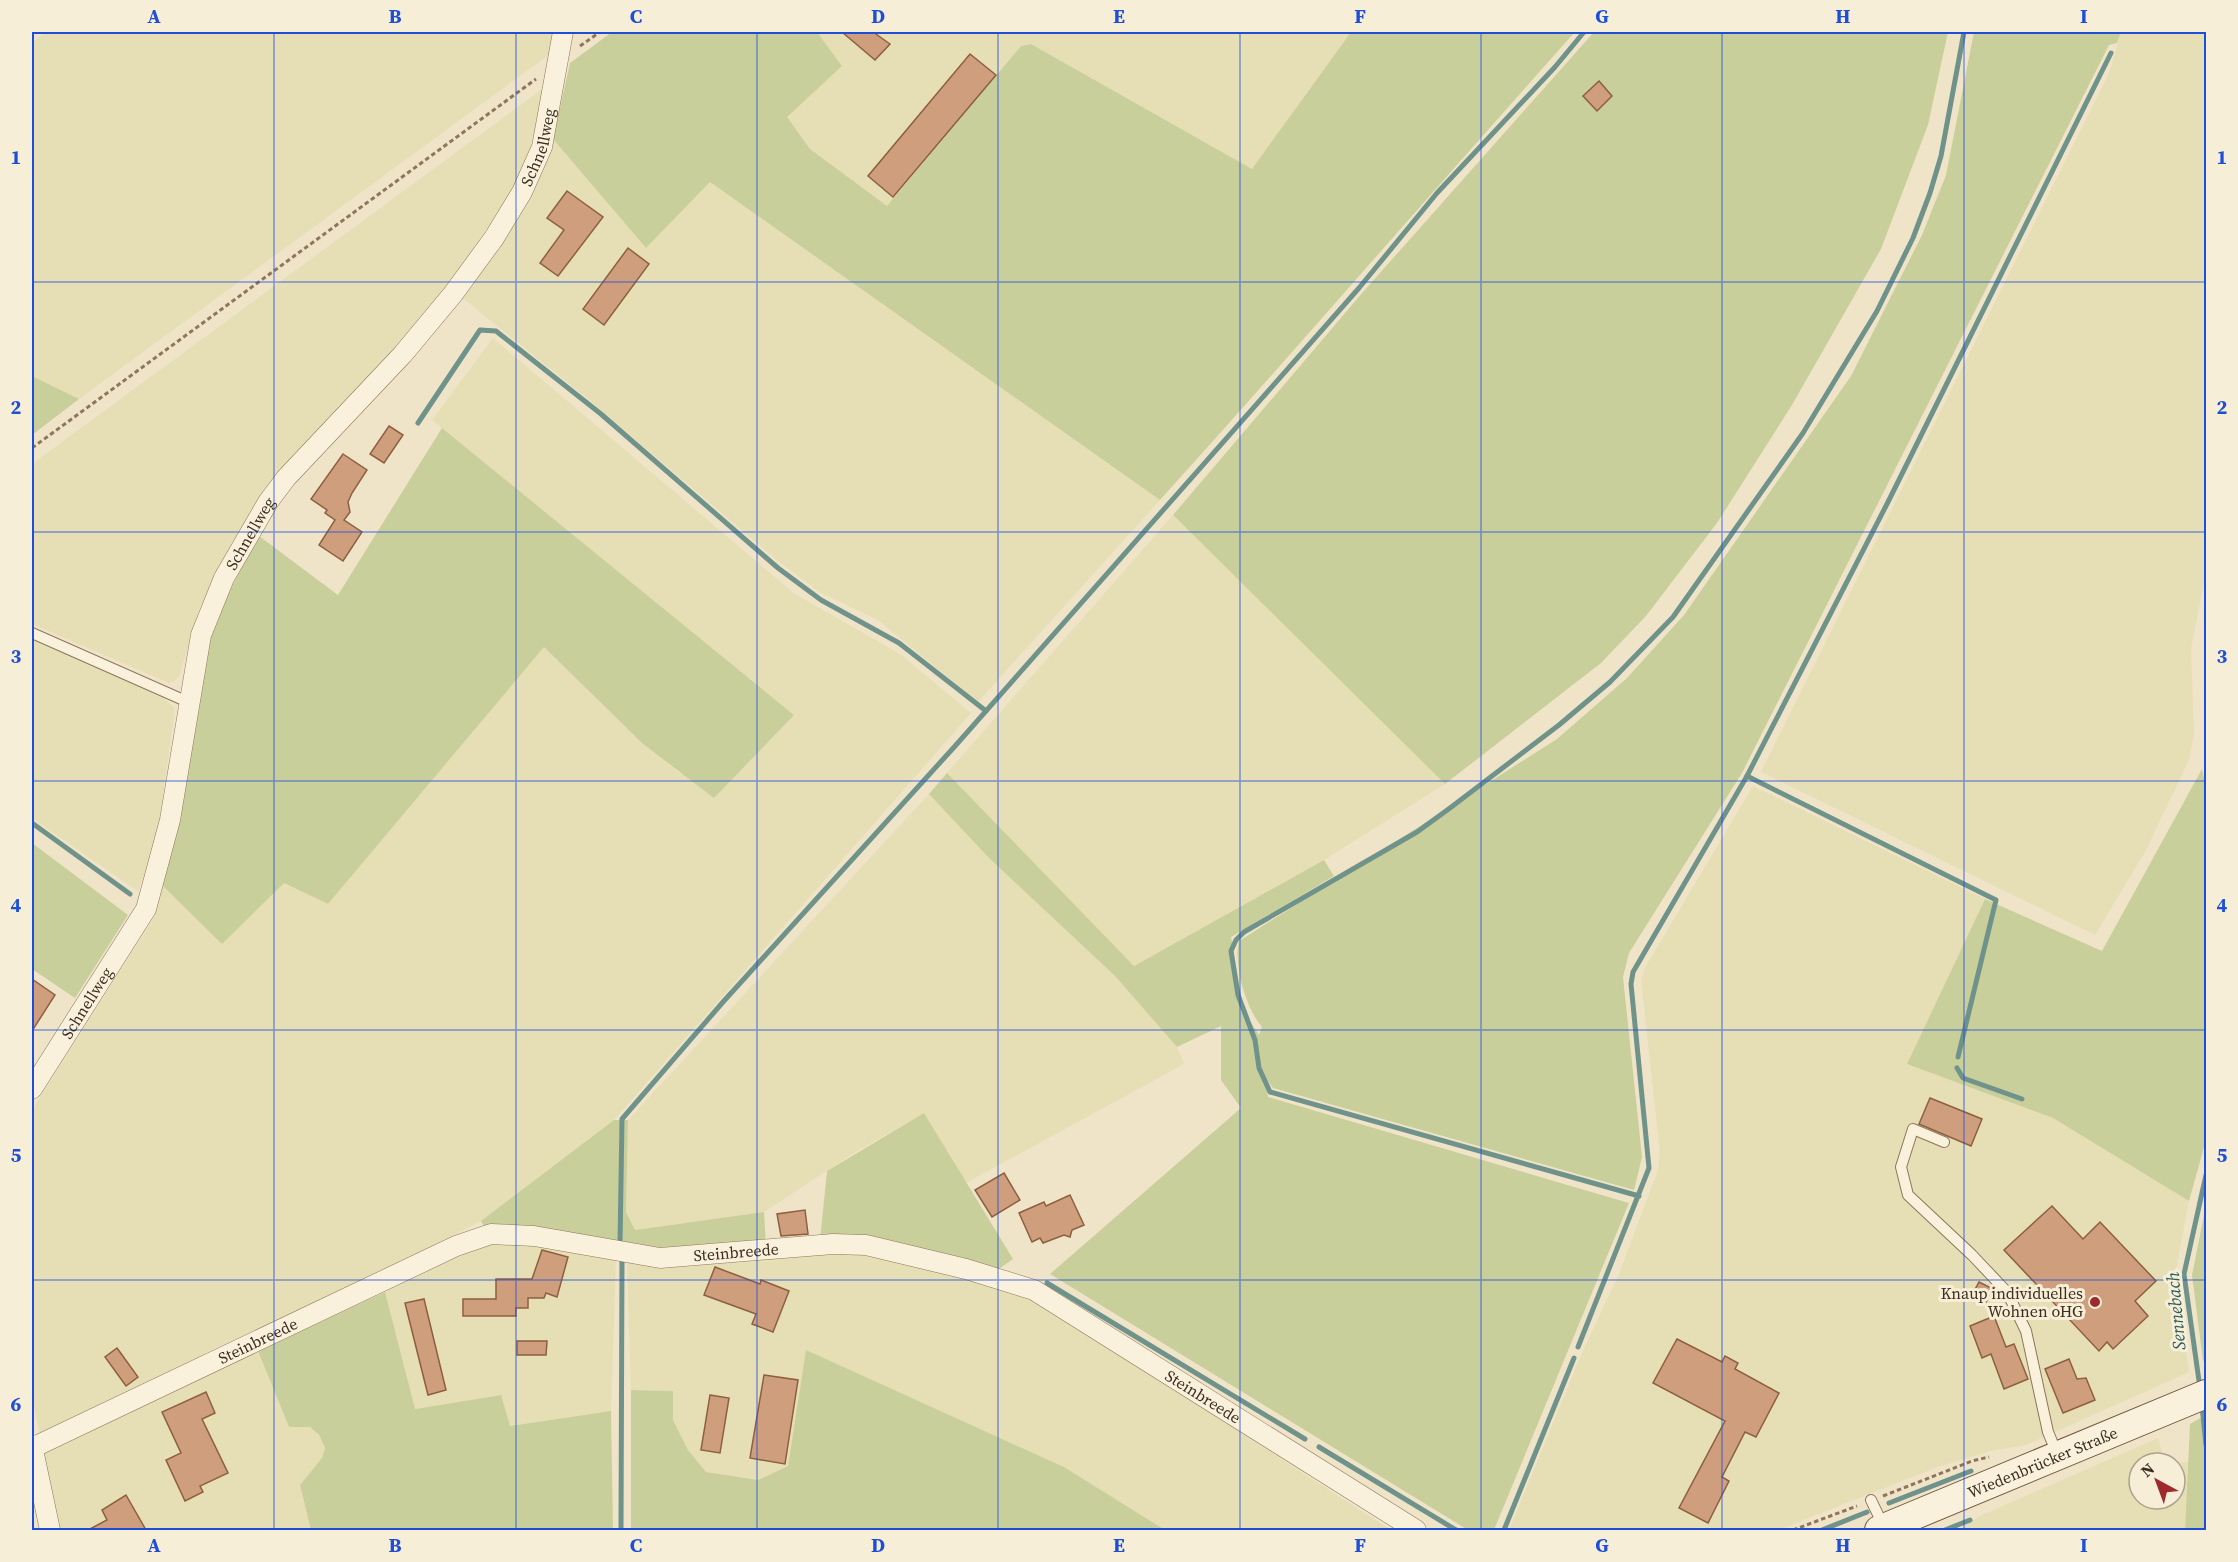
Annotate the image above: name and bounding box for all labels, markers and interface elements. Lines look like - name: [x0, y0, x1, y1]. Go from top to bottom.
- text: A: [147, 2, 161, 30]
- text: B: [388, 2, 402, 30]
- text: C: [630, 2, 642, 30]
- text: D: [871, 2, 885, 30]
- text: E: [1113, 2, 1125, 30]
- text: F: [1354, 2, 1366, 30]
- text: G: [1595, 2, 1609, 30]
- text: H: [1835, 2, 1851, 30]
- text: I: [2080, 2, 2088, 30]
- street label: Schnellweg: [515, 106, 560, 190]
- text: 1: [11, 143, 21, 171]
- text: 1: [2217, 143, 2227, 171]
- text: 2: [11, 393, 22, 421]
- text: 2: [2217, 393, 2228, 421]
- street label: Schnellweg: [220, 492, 279, 574]
- text: 3: [11, 642, 22, 670]
- text: 3: [2217, 642, 2228, 670]
- text: 4: [11, 891, 22, 919]
- text: 4: [2217, 891, 2228, 919]
- street label: Schnellweg: [56, 963, 118, 1043]
- text: 5: [11, 1141, 22, 1169]
- text: 5: [2217, 1141, 2228, 1169]
- street label: Steinbreede: [693, 1237, 780, 1266]
- water label: Sennebach: [2160, 1271, 2191, 1351]
- place label: Knaup individuelles Wohnen oHG: [1941, 1282, 2083, 1322]
- marker: Knaup individuelles Wohnen oHG: [2088, 1295, 2102, 1309]
- street label: Steinbreede: [214, 1312, 301, 1369]
- street label: Steinbreede: [1161, 1364, 1245, 1428]
- text: 6: [11, 1390, 22, 1418]
- text: 6: [2217, 1390, 2228, 1418]
- street label: Wiedenbrücker Straße: [1964, 1421, 2121, 1503]
- north arrow: [2127, 1451, 2187, 1511]
- text: N: [2136, 1457, 2159, 1482]
- text: A: [147, 1531, 161, 1559]
- text: B: [388, 1531, 402, 1559]
- text: C: [630, 1531, 642, 1559]
- text: D: [871, 1531, 885, 1559]
- text: E: [1113, 1531, 1125, 1559]
- text: F: [1354, 1531, 1366, 1559]
- text: G: [1595, 1531, 1609, 1559]
- text: H: [1835, 1531, 1851, 1559]
- text: I: [2080, 1531, 2088, 1559]

